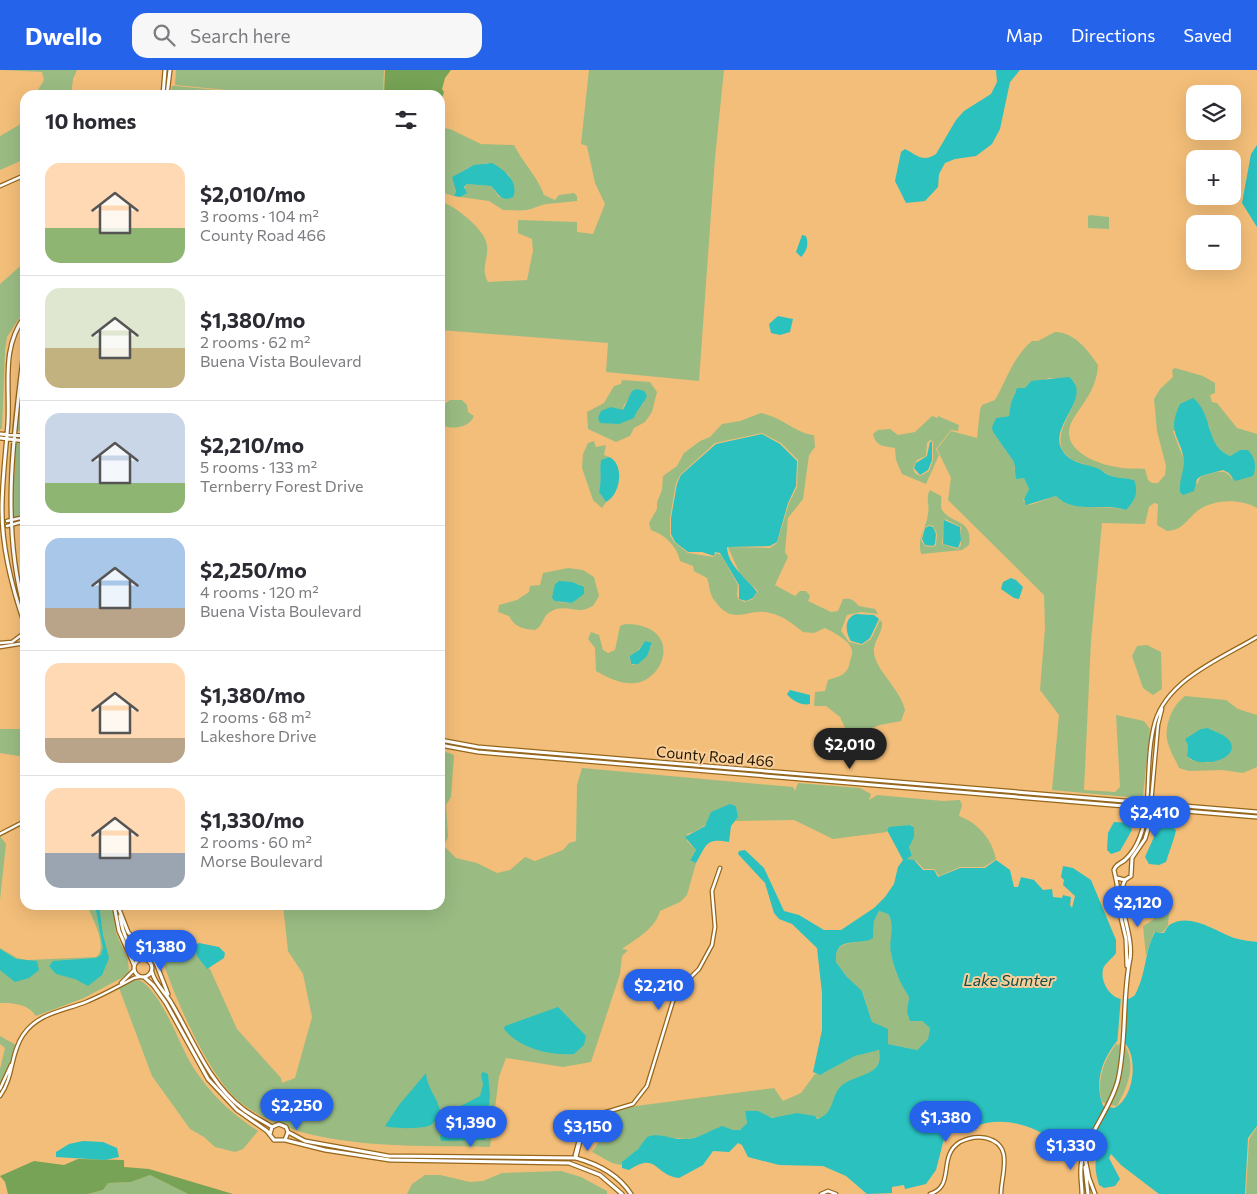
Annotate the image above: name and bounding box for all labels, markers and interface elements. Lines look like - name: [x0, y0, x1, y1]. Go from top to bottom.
- search box: [132, 13, 482, 58]
- text: Dwello: [25, 21, 102, 50]
- icon: search: [150, 21, 178, 49]
- text: Search here: [190, 24, 291, 47]
- text: Map: [1006, 24, 1043, 46]
- text: Directions: [1071, 24, 1155, 46]
- text: Saved: [1183, 24, 1232, 46]
- map controls: [1186, 85, 1241, 270]
- button: layers: [1186, 85, 1241, 140]
- icon: filters: [392, 106, 420, 134]
- text: 10 homes: [45, 108, 136, 133]
- button: +: [1186, 150, 1241, 205]
- text: $2,010/mo: [200, 181, 306, 206]
- icon: home: [85, 183, 145, 243]
- text: 3 rooms · 104 m²: [200, 206, 319, 225]
- button: −: [1186, 215, 1241, 270]
- text: County Road 466: [200, 225, 326, 244]
- text: $1,380/mo: [200, 307, 305, 332]
- icon: home: [85, 308, 145, 368]
- text: 2 rooms · 62 m²: [200, 332, 310, 351]
- text: Buena Vista Boulevard: [200, 351, 362, 370]
- text: $2,210/mo: [200, 432, 304, 457]
- icon: home: [85, 433, 145, 493]
- text: 5 rooms · 133 m²: [200, 457, 317, 476]
- text: Ternberry Forest Drive: [200, 476, 364, 495]
- text: $2,250/mo: [200, 557, 307, 582]
- icon: home: [85, 558, 145, 618]
- text: 4 rooms · 120 m²: [200, 582, 319, 601]
- text: Buena Vista Boulevard: [200, 601, 362, 620]
- text: $1,380/mo: [200, 682, 305, 707]
- icon: home: [85, 683, 145, 743]
- text: 2 rooms · 68 m²: [200, 707, 311, 726]
- text: Lakeshore Drive: [200, 726, 317, 745]
- pin: $2,010: [809, 728, 891, 770]
- text: $2,010: [825, 734, 875, 753]
- street label: County Road 466: [655, 742, 775, 770]
- pin: $2,410: [1114, 796, 1196, 838]
- text: $2,410: [1130, 802, 1180, 821]
- text: $1,330/mo: [200, 807, 304, 832]
- icon: home: [85, 808, 145, 868]
- text: 2 rooms · 60 m²: [200, 832, 312, 851]
- text: Morse Boulevard: [200, 851, 323, 870]
- pin: $2,120: [1097, 886, 1179, 928]
- text: $2,120: [1114, 892, 1162, 911]
- pin: $1,380: [120, 930, 202, 972]
- text: $1,380: [136, 936, 186, 955]
- pin: $2,210: [618, 968, 700, 1011]
- water label: Lake Sumter: [964, 970, 1055, 989]
- text: $2,210: [634, 975, 684, 994]
- pin: $2,250: [256, 1088, 338, 1131]
- text: $2,250: [271, 1095, 323, 1114]
- pin: $1,380: [905, 1100, 987, 1143]
- pin: $1,390: [430, 1106, 512, 1148]
- text: $1,380: [921, 1107, 971, 1126]
- pin: $3,150: [547, 1110, 629, 1152]
- text: $1,390: [446, 1112, 496, 1131]
- text: $3,150: [564, 1116, 612, 1135]
- pin: $1,330: [1030, 1128, 1112, 1171]
- text: $1,330: [1046, 1135, 1096, 1154]

